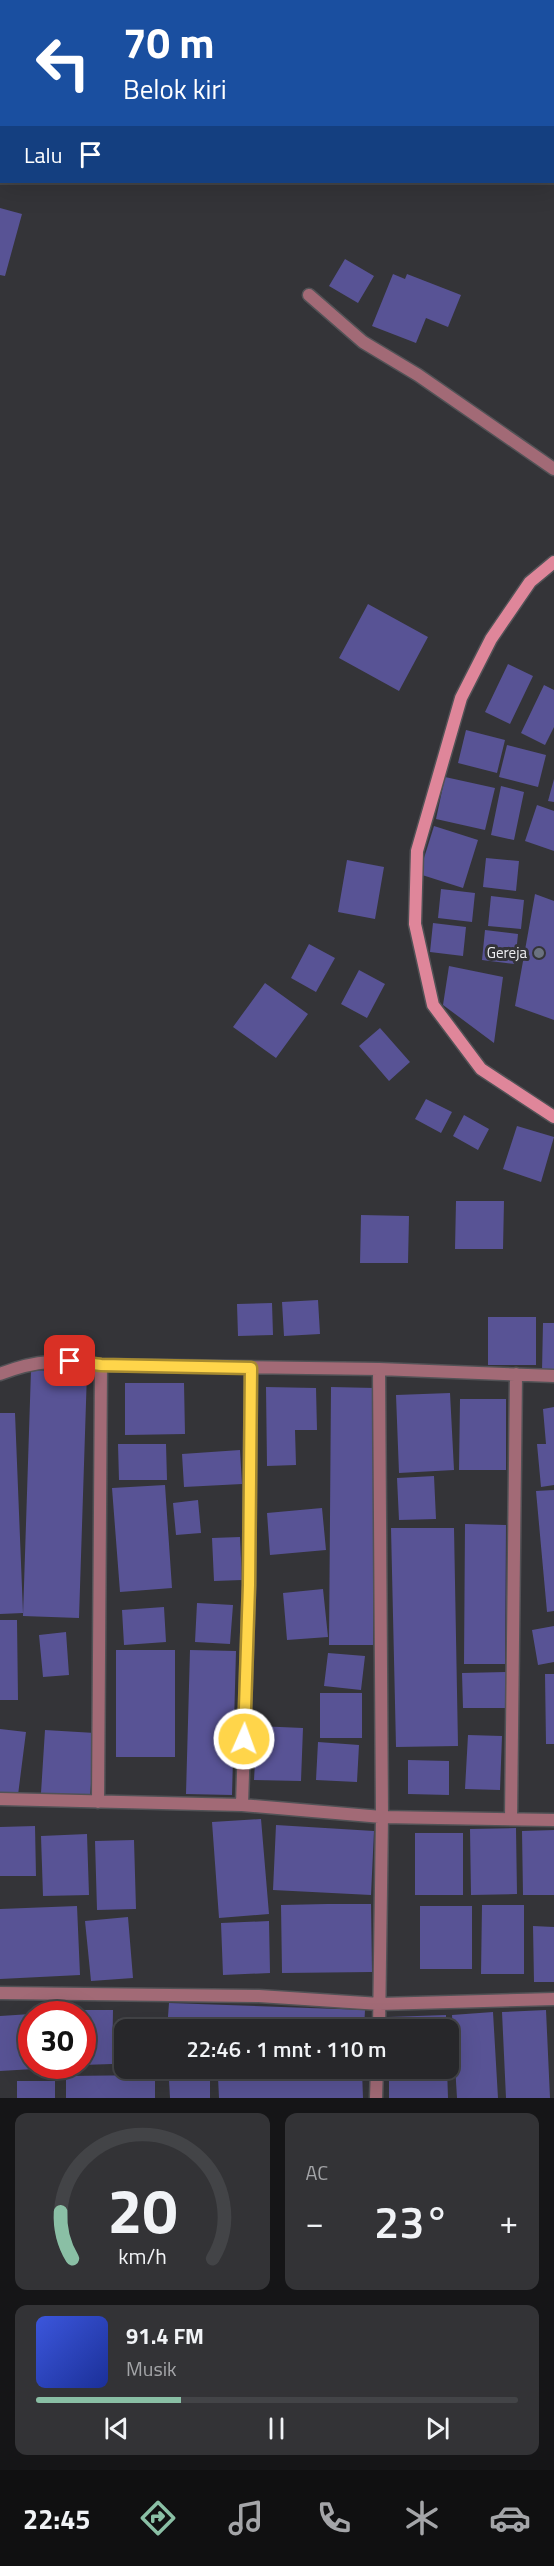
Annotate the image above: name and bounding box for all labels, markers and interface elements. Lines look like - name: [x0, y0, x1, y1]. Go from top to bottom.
- text: 70 m: [123, 10, 215, 74]
- icon: left: [24, 24, 102, 102]
- text: Belok kiri: [123, 68, 227, 109]
- text: Lalu: [24, 138, 62, 172]
- icon: arrive: [74, 138, 107, 171]
- place label: Gereja: [487, 941, 527, 964]
- marker: Gereja: [532, 946, 546, 960]
- pin: [44, 1335, 95, 1386]
- icon: arrive: [53, 1344, 86, 1377]
- position arrow: [212, 1707, 276, 1771]
- speed limit sign: 30: [18, 2001, 96, 2079]
- text: 22:46 · 1 mnt · 110 m: [186, 2032, 387, 2066]
- text: AC: [306, 2157, 328, 2188]
- text: 20: [107, 2162, 177, 2257]
- text: 23°: [374, 2187, 450, 2255]
- text: −: [306, 2197, 324, 2247]
- text: +: [500, 2197, 518, 2247]
- text: km/h: [118, 2240, 167, 2272]
- text: 91.4 FM: [126, 2319, 204, 2353]
- text: Musik: [126, 2353, 177, 2384]
- icon: previous: [100, 2412, 133, 2445]
- icon: pause: [260, 2412, 293, 2445]
- icon: next: [421, 2412, 454, 2445]
- icon: directions: [137, 2497, 179, 2539]
- icon: music: [225, 2497, 267, 2539]
- icon: phone: [313, 2497, 355, 2539]
- icon: climate: [401, 2497, 443, 2539]
- icon: car: [489, 2497, 531, 2539]
- text: 22:45: [23, 2498, 90, 2539]

